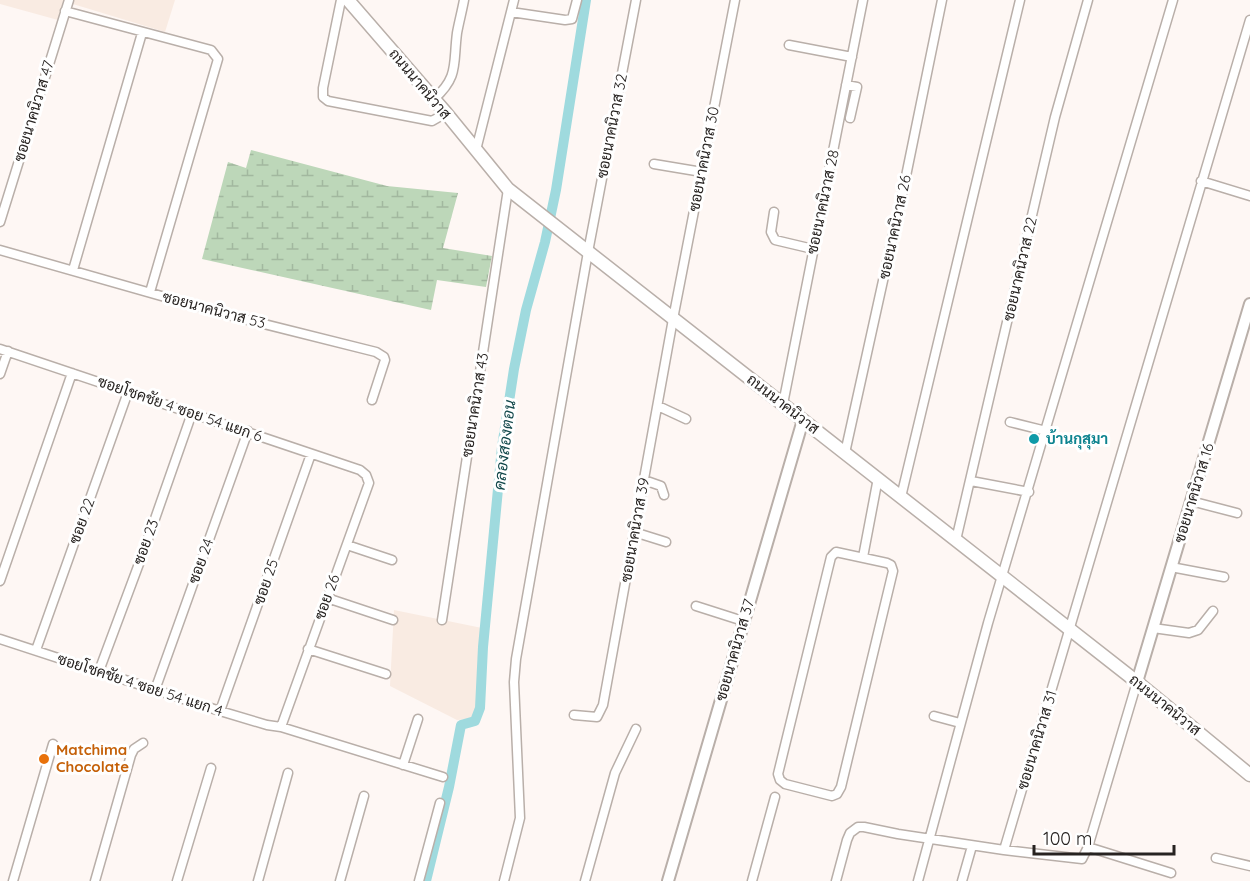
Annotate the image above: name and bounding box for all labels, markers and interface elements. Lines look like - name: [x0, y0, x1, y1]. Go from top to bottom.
- street label: ถนนนาคนิวาส: [385, 44, 456, 123]
- street label: ซอยนาคนิวาส 47: [9, 58, 58, 164]
- street label: ซอยนาคนิวาส 32: [592, 72, 631, 180]
- street label: ซอยนาคนิวาส 30: [684, 105, 723, 213]
- street label: ซอยนาคนิวาส 28: [802, 148, 843, 256]
- street label: ซอยนาคนิวาส 26: [874, 173, 915, 281]
- street label: ซอยนาคนิวาส 22: [998, 215, 1041, 323]
- street label: ซอยนาคนิวาส 53: [161, 287, 268, 332]
- street label: ซอยนาคนิวาส 43: [457, 351, 492, 459]
- street label: ถนนนาคนิวาส: [743, 369, 823, 438]
- street label: ซอยโชคชัย 4 ซอย 54 แยก 6: [95, 371, 265, 446]
- water label: คลองสองตอน: [489, 399, 519, 491]
- place label: บ้านกุสุมา: [1046, 429, 1108, 450]
- marker: บ้านกุสุมา: [1027, 432, 1041, 446]
- street label: ซอยนาคนิวาส 16: [1169, 441, 1218, 545]
- street label: ซอยนาคนิวาส 39: [616, 476, 653, 584]
- street label: ซอย 22: [65, 495, 99, 546]
- street label: ซอย 23: [129, 516, 163, 567]
- street label: ซอย 24: [184, 536, 217, 586]
- street label: ซอย 25: [249, 556, 282, 607]
- street label: ซอย 26: [310, 571, 344, 622]
- street label: ซอยนาคนิวาส 37: [711, 596, 758, 703]
- street label: ซอยโชคชัย 4 ซอย 54 แยก 4: [55, 649, 225, 720]
- street label: ถนนนาคนิวาส: [1126, 670, 1205, 739]
- street label: ซอยนาคนิวาส 31: [1012, 688, 1061, 792]
- place label: Matchima Chocolate: [56, 740, 129, 776]
- marker: Matchima Chocolate: [37, 752, 51, 766]
- scale bar: [1034, 818, 1174, 856]
- text: 100 m: [1043, 827, 1092, 850]

